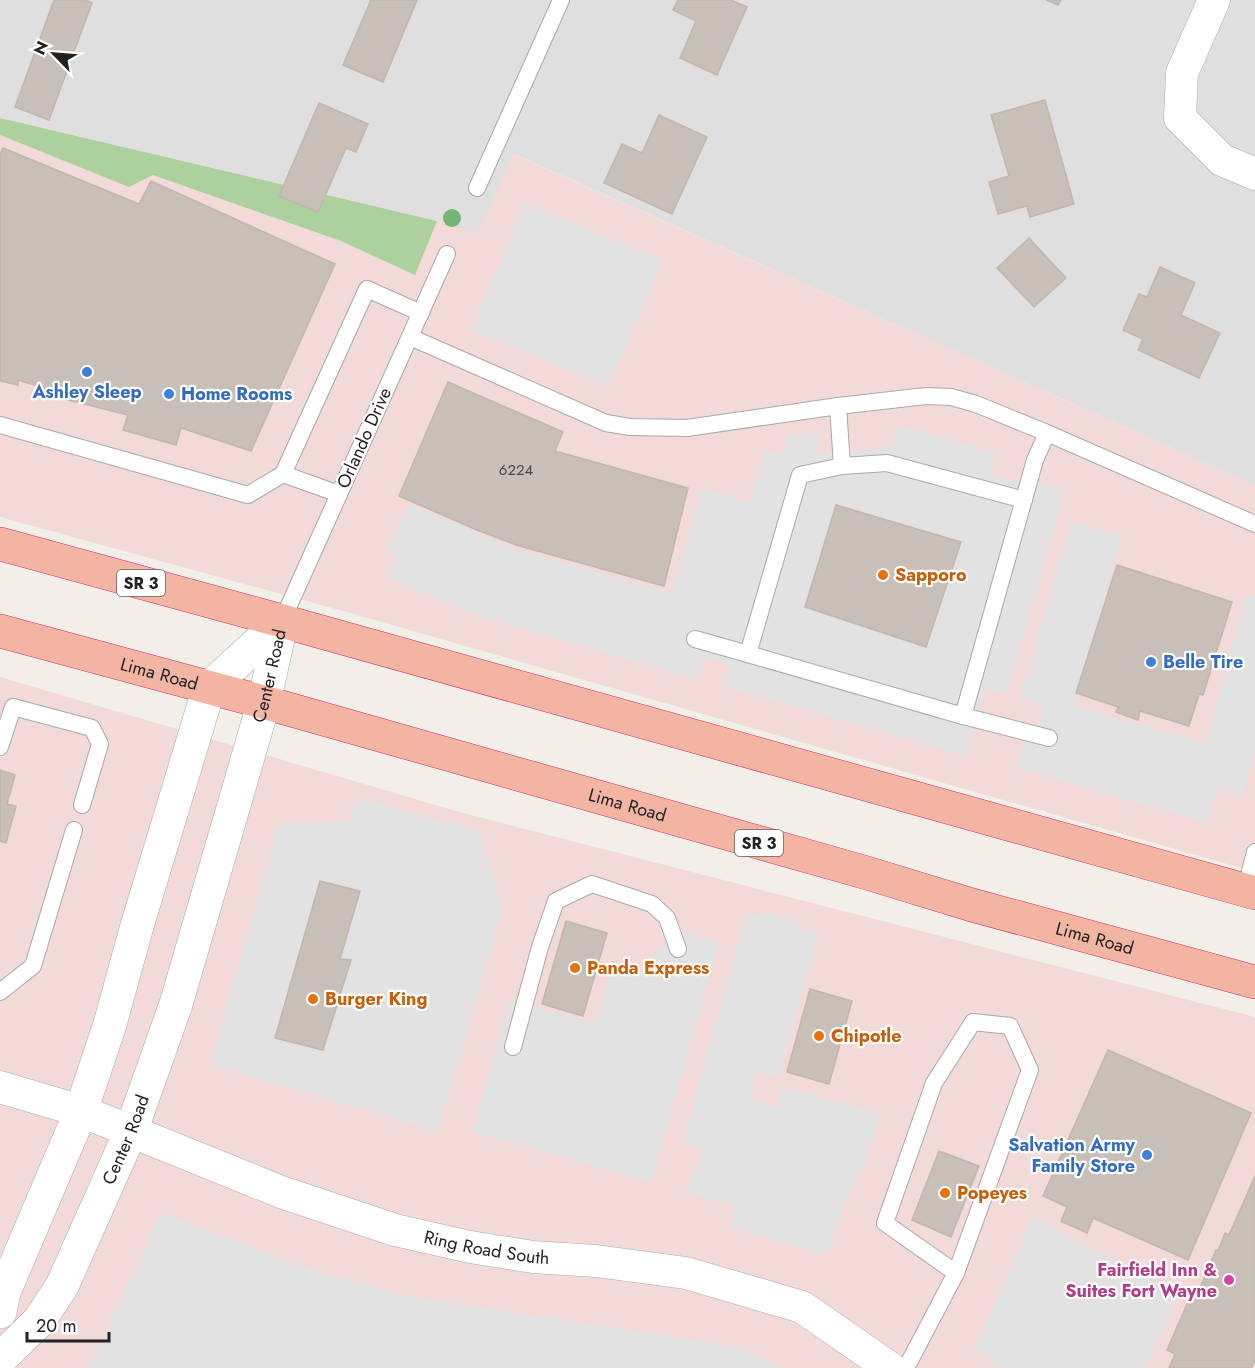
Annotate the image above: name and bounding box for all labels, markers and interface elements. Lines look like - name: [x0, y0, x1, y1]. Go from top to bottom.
- north arrow: [24, 24, 84, 84]
- text: N: [28, 37, 54, 58]
- marker: Ashley Sleep: [80, 365, 94, 379]
- place label: Ashley Sleep: [31, 379, 142, 405]
- place label: Home Rooms: [181, 381, 292, 407]
- street label: Orlando Drive: [330, 383, 398, 493]
- marker: Home Rooms: [162, 387, 176, 401]
- house number: 6224: [499, 459, 533, 481]
- place label: Sapporo: [895, 562, 967, 588]
- marker: Sapporo: [876, 568, 890, 582]
- road number: SR 3: [117, 570, 165, 596]
- street label: Center Road: [246, 627, 293, 726]
- place label: Belle Tire: [1163, 649, 1243, 675]
- street label: Lima Road: [117, 651, 201, 697]
- marker: Belle Tire: [1144, 655, 1158, 669]
- street label: Lima Road: [585, 782, 669, 828]
- road number: SR 3: [735, 830, 783, 856]
- street label: Lima Road: [1053, 915, 1137, 961]
- place label: Panda Express: [587, 955, 709, 981]
- marker: Panda Express: [568, 961, 582, 975]
- place label: Burger King: [325, 986, 427, 1012]
- marker: Burger King: [306, 992, 320, 1006]
- place label: Chipotle: [831, 1023, 901, 1049]
- marker: Chipotle: [812, 1029, 826, 1043]
- street label: Center Road: [96, 1091, 156, 1189]
- place label: Salvation Army Family Store: [1008, 1132, 1136, 1179]
- marker: Salvation Army Family Store: [1140, 1148, 1154, 1162]
- place label: Popeyes: [957, 1180, 1027, 1206]
- marker: Popeyes: [938, 1186, 952, 1200]
- street label: Ring Road South: [421, 1224, 550, 1271]
- place label: Fairfield Inn & Suites Fort Wayne: [1065, 1257, 1217, 1304]
- marker: Fairfield Inn & Suites Fort Wayne: [1222, 1273, 1236, 1287]
- scale bar: [27, 1305, 110, 1343]
- text: 20 m: [36, 1313, 76, 1339]

